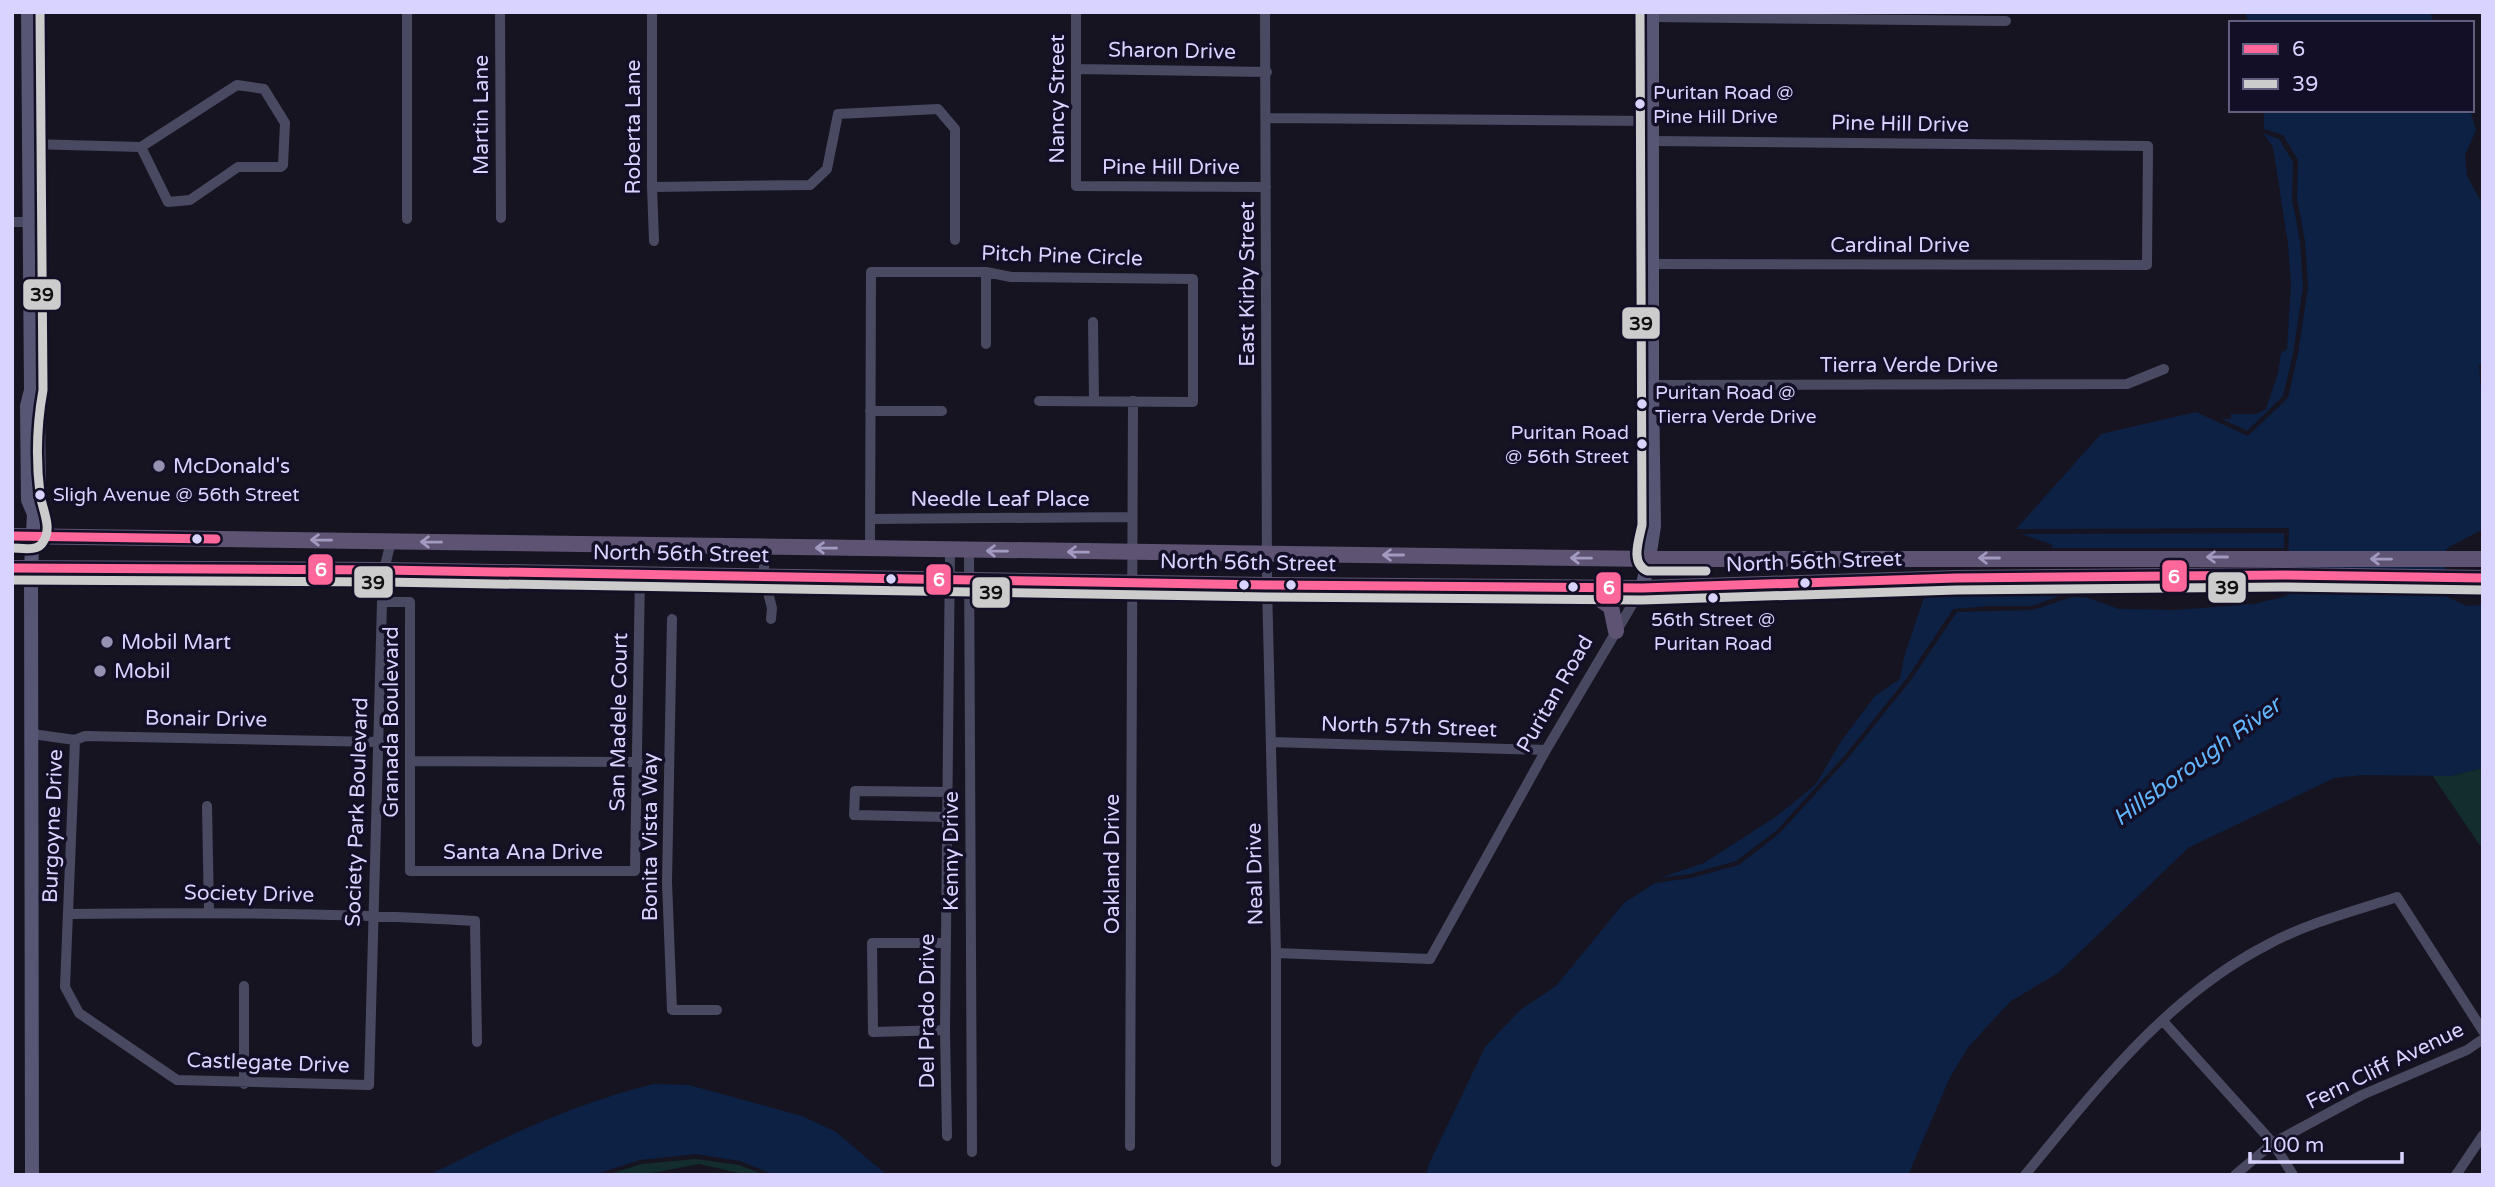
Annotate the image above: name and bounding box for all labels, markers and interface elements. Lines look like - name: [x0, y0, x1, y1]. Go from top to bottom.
- legend: [2229, 21, 2474, 112]
- street label: Nancy Street: [1045, 34, 1070, 164]
- street label: Sharon Drive: [1108, 37, 1236, 65]
- text: 6: [2292, 37, 2305, 62]
- street label: Martin Lane: [469, 55, 494, 175]
- street label: Roberta Lane: [621, 60, 646, 194]
- text: 39: [2292, 72, 2318, 97]
- place label: Puritan Road @ Pine Hill Drive: [1653, 82, 1793, 128]
- marker: Puritan Road @ Pine Hill Drive: [1633, 97, 1647, 111]
- street label: Pine Hill Drive: [1831, 110, 1969, 138]
- street label: Pine Hill Drive: [1102, 155, 1240, 180]
- street label: East Kirby Street: [1235, 201, 1260, 367]
- street label: Cardinal Drive: [1830, 233, 1970, 258]
- street label: Pitch Pine Circle: [981, 241, 1143, 271]
- line badge: 39: [22, 278, 62, 311]
- text: 39: [30, 284, 54, 306]
- line badge: 39: [1621, 306, 1661, 340]
- text: 39: [1629, 313, 1653, 335]
- street label: Tierra Verde Drive: [1820, 353, 1998, 378]
- place label: Puritan Road @ Tierra Verde Drive: [1655, 382, 1816, 428]
- marker: Puritan Road @ Tierra Verde Drive: [1635, 397, 1649, 411]
- place label: Puritan Road @ 56th Street: [1505, 422, 1629, 468]
- marker: Puritan Road @ 56th Street: [1635, 437, 1649, 451]
- place label: McDonald's: [173, 454, 290, 479]
- marker: McDonald's: [151, 458, 167, 474]
- place label: Sligh Avenue @ 56th Street: [53, 484, 299, 506]
- street label: Needle Leaf Place: [910, 487, 1090, 512]
- marker: Sligh Avenue @ 56th Street: [33, 488, 47, 502]
- unlabelled marker: [190, 532, 204, 546]
- one-way arrow: [309, 534, 332, 547]
- one-way arrow: [419, 535, 442, 549]
- street label: North 56th Street: [593, 540, 769, 568]
- one-way arrow: [815, 541, 838, 555]
- one-way arrow: [986, 544, 1009, 558]
- one-way arrow: [1067, 546, 1090, 559]
- street label: North 56th Street: [1725, 546, 1903, 578]
- street label: North 56th Street: [1160, 549, 1336, 577]
- one-way arrow: [1382, 549, 1405, 562]
- one-way arrow: [1570, 551, 1593, 565]
- one-way arrow: [1978, 551, 2001, 565]
- one-way arrow: [2206, 551, 2229, 564]
- one-way arrow: [2369, 552, 2392, 565]
- line badge: 6: [307, 553, 334, 586]
- text: 6: [315, 559, 327, 581]
- line badge: 6: [2161, 559, 2188, 593]
- line badge: 6: [925, 563, 952, 596]
- line badge: 39: [353, 565, 394, 599]
- text: 6: [2168, 566, 2180, 588]
- text: 6: [933, 569, 945, 591]
- line badge: 6: [1595, 571, 1622, 605]
- line badge: 39: [2207, 571, 2247, 604]
- text: 39: [361, 572, 385, 594]
- unlabelled marker: [884, 572, 898, 586]
- line badge: 39: [971, 576, 1011, 609]
- unlabelled marker: [1798, 576, 1812, 590]
- text: 6: [1603, 577, 1615, 599]
- text: 39: [2215, 577, 2239, 599]
- unlabelled marker: [1237, 578, 1251, 592]
- unlabelled marker: [1284, 578, 1298, 592]
- unlabelled marker: [1566, 580, 1580, 594]
- text: 39: [979, 582, 1003, 604]
- marker: 56th Street @ Puritan Road: [1706, 591, 1720, 605]
- place label: 56th Street @ Puritan Road: [1651, 609, 1775, 655]
- street label: Granada Boulevard: [379, 626, 404, 818]
- place label: Mobil Mart: [121, 630, 231, 655]
- street label: Puritan Road: [1511, 631, 1599, 757]
- street label: San Madele Court: [605, 632, 633, 812]
- marker: Mobil Mart: [99, 634, 115, 650]
- place label: Mobil: [114, 659, 170, 684]
- marker: Mobil: [92, 663, 108, 679]
- water label: Hillsborough River: [2108, 690, 2289, 832]
- street label: Society Park Boulevard: [340, 697, 374, 927]
- street label: Bonair Drive: [145, 705, 267, 733]
- street label: North 57th Street: [1320, 711, 1498, 743]
- street label: Burgoyne Drive: [38, 749, 68, 903]
- street label: Bonita Vista Way: [638, 753, 663, 921]
- street label: Kenny Drive: [939, 791, 964, 911]
- street label: Oakland Drive: [1100, 794, 1125, 934]
- street label: Neal Drive: [1242, 822, 1268, 926]
- street label: Santa Ana Drive: [443, 840, 603, 865]
- street label: Society Drive: [184, 880, 315, 908]
- street label: Del Prado Drive: [915, 933, 940, 1088]
- street label: Fern Cliff Avenue: [2302, 1017, 2468, 1115]
- street label: Castlegate Drive: [186, 1048, 350, 1078]
- scale bar: [2250, 1120, 2402, 1164]
- text: 100 m: [2260, 1133, 2324, 1158]

